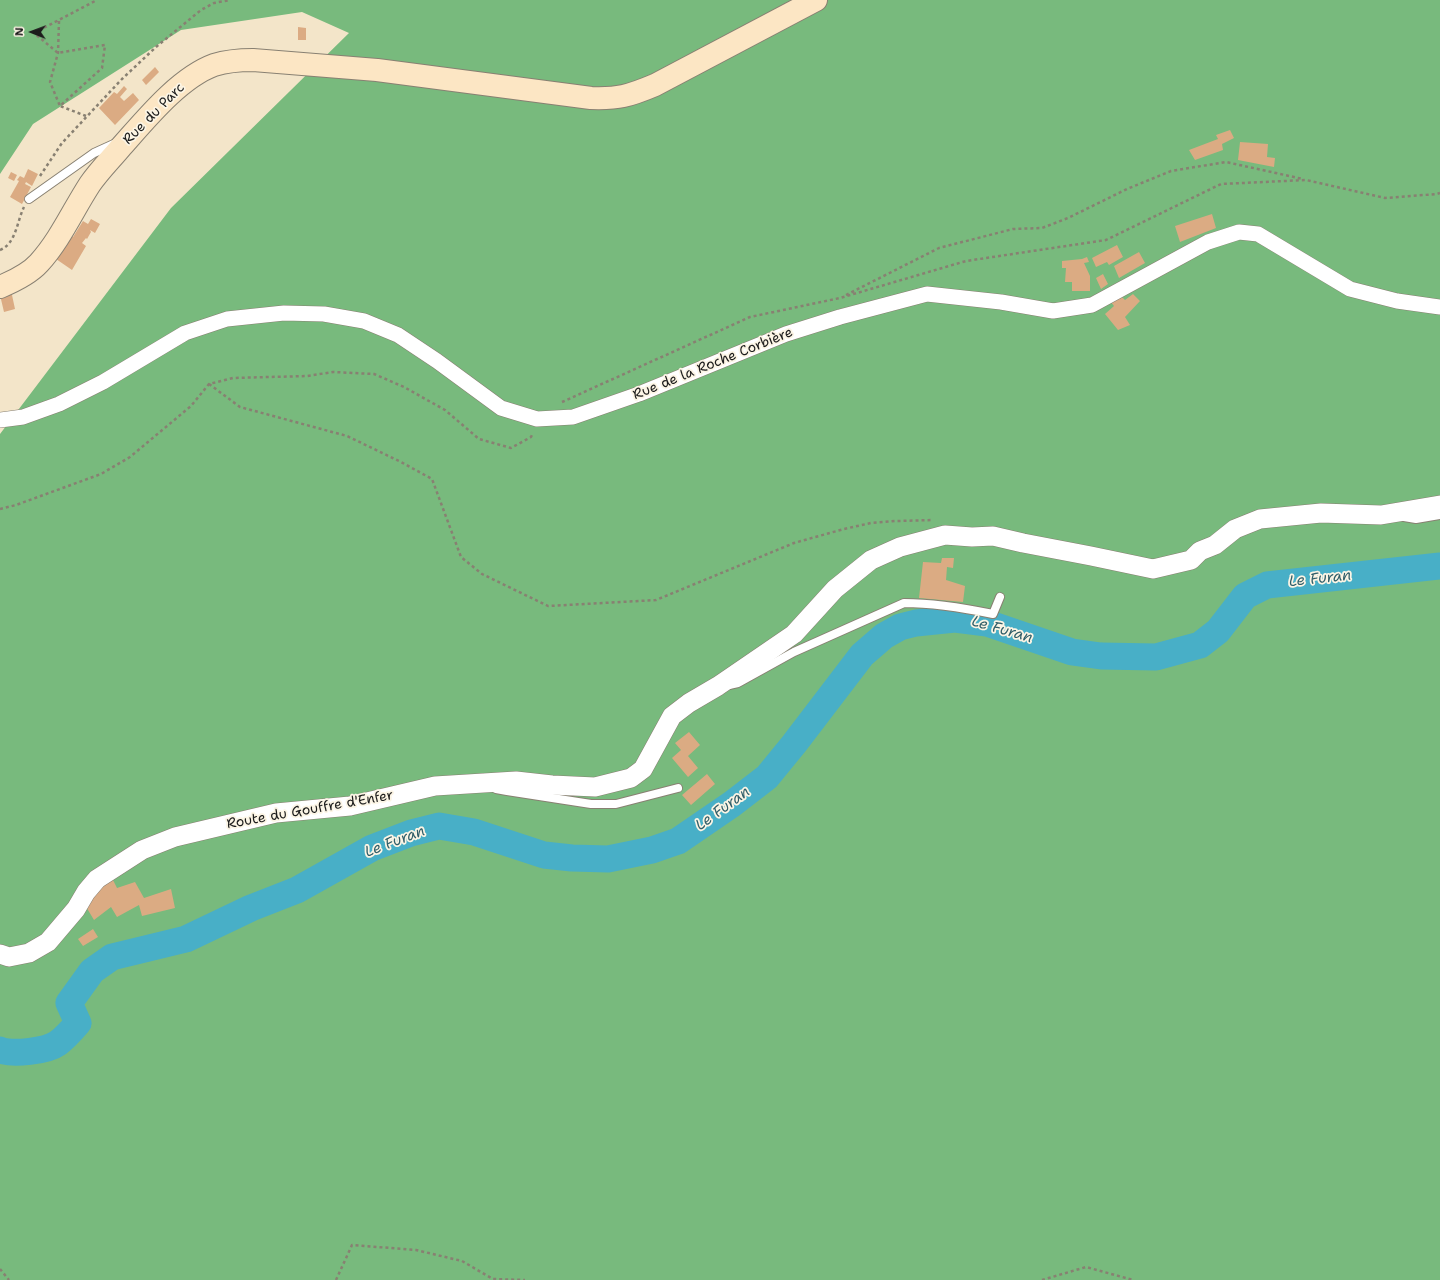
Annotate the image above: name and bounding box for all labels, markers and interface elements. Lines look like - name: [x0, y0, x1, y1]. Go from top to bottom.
- north arrow: [12, 12, 52, 52]
- text: N: [12, 27, 27, 36]
- street label: Rue du Parc: [120, 80, 188, 148]
- street label: Rue de la Roche Corbière: [631, 324, 795, 404]
- water label: Le Furan: [1288, 567, 1352, 591]
- water label: Le Furan: [969, 613, 1035, 647]
- water label: Le Furan: [692, 783, 754, 835]
- street label: Route du Gouffre d'Enfer: [225, 787, 395, 833]
- water label: Le Furan: [362, 822, 428, 862]

